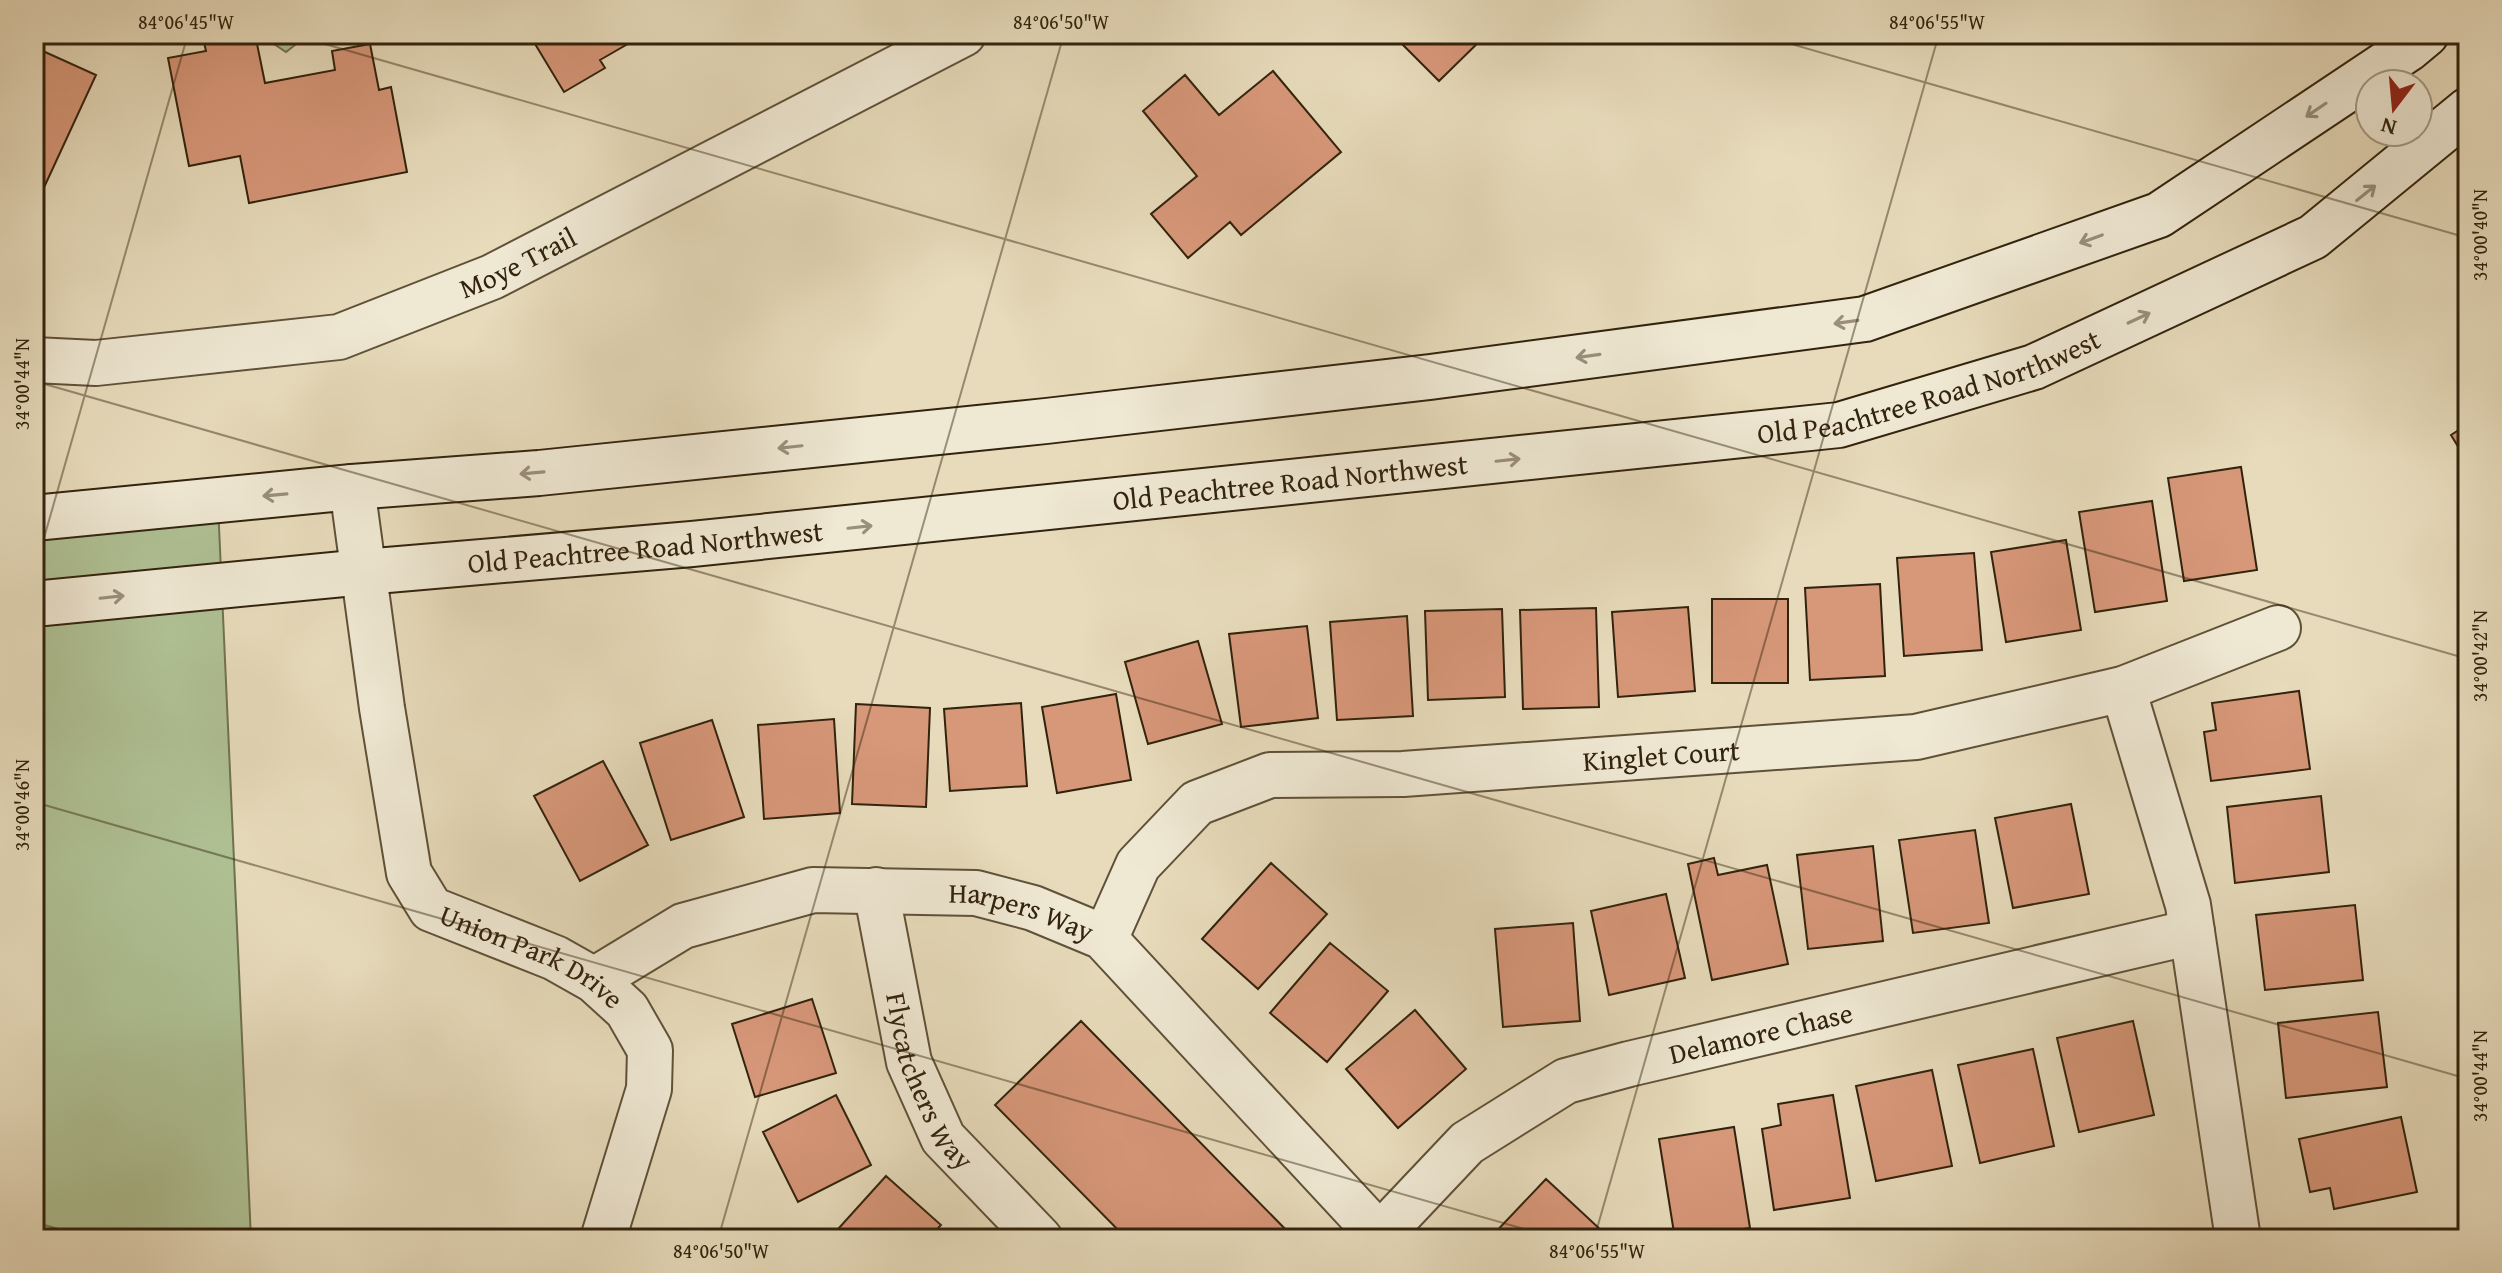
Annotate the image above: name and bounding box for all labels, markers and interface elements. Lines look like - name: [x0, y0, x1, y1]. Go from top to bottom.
- text: 84°06'45"W: [138, 7, 234, 36]
- text: 84°06'50"W: [1013, 7, 1109, 36]
- text: 84°06'55"W: [1889, 7, 1985, 36]
- north arrow: [2354, 68, 2434, 148]
- one-way arrow: [2305, 102, 2327, 119]
- text: N: [2377, 110, 2400, 145]
- one-way arrow: [2355, 185, 2376, 202]
- text: 34°00'40"N: [2465, 189, 2494, 281]
- street label: Moye Trail: [453, 216, 583, 308]
- one-way arrow: [2080, 233, 2104, 247]
- one-way arrow: [2127, 310, 2151, 325]
- one-way arrow: [1833, 315, 1859, 330]
- street label: Old Peachtree Road Northwest: [1755, 318, 2107, 453]
- text: 34°00'44"N: [7, 338, 36, 430]
- one-way arrow: [1576, 349, 1601, 364]
- one-way arrow: [777, 439, 804, 454]
- street label: Old Peachtree Road Northwest: [1110, 443, 1470, 520]
- one-way arrow: [1494, 452, 1521, 467]
- one-way arrow: [519, 466, 546, 481]
- one-way arrow: [262, 487, 288, 502]
- street label: Old Peachtree Road Northwest: [466, 510, 825, 583]
- one-way arrow: [846, 519, 873, 534]
- one-way arrow: [98, 589, 125, 604]
- text: 34°00'42"N: [2465, 610, 2494, 702]
- street label: Kinglet Court: [1581, 729, 1741, 781]
- text: 34°00'46"N: [7, 759, 36, 851]
- street label: Harpers Way: [948, 872, 1100, 951]
- street label: Union Park Drive: [434, 893, 633, 1018]
- street label: Flycatchers Way: [876, 989, 984, 1179]
- street label: Delamore Chase: [1665, 991, 1856, 1074]
- text: 34°00'44"N: [2465, 1030, 2494, 1122]
- text: 84°06'50"W: [673, 1236, 769, 1265]
- text: 84°06'55"W: [1549, 1236, 1645, 1265]

